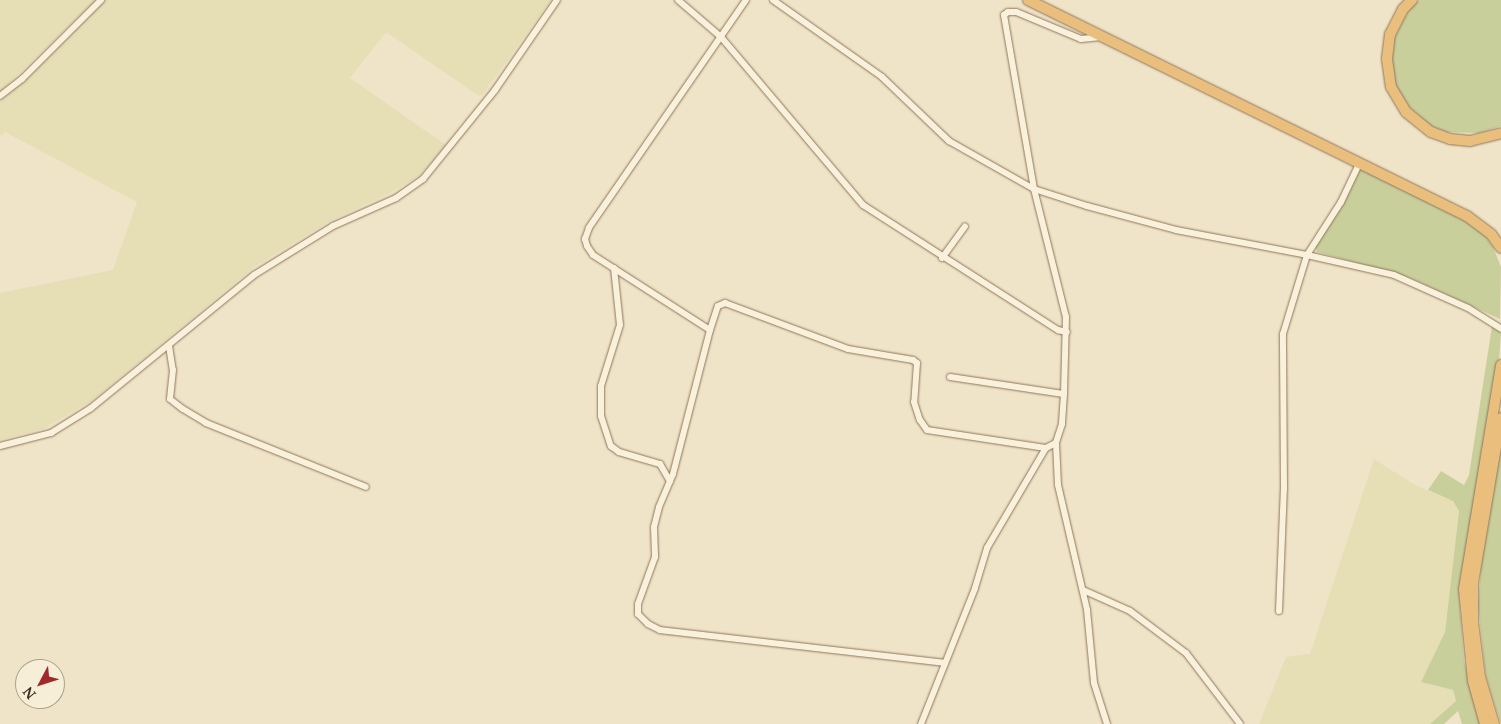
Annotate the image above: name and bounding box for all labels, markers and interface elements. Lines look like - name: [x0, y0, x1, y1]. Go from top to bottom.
- north arrow: [15, 659, 65, 709]
- text: N: [18, 683, 40, 704]

